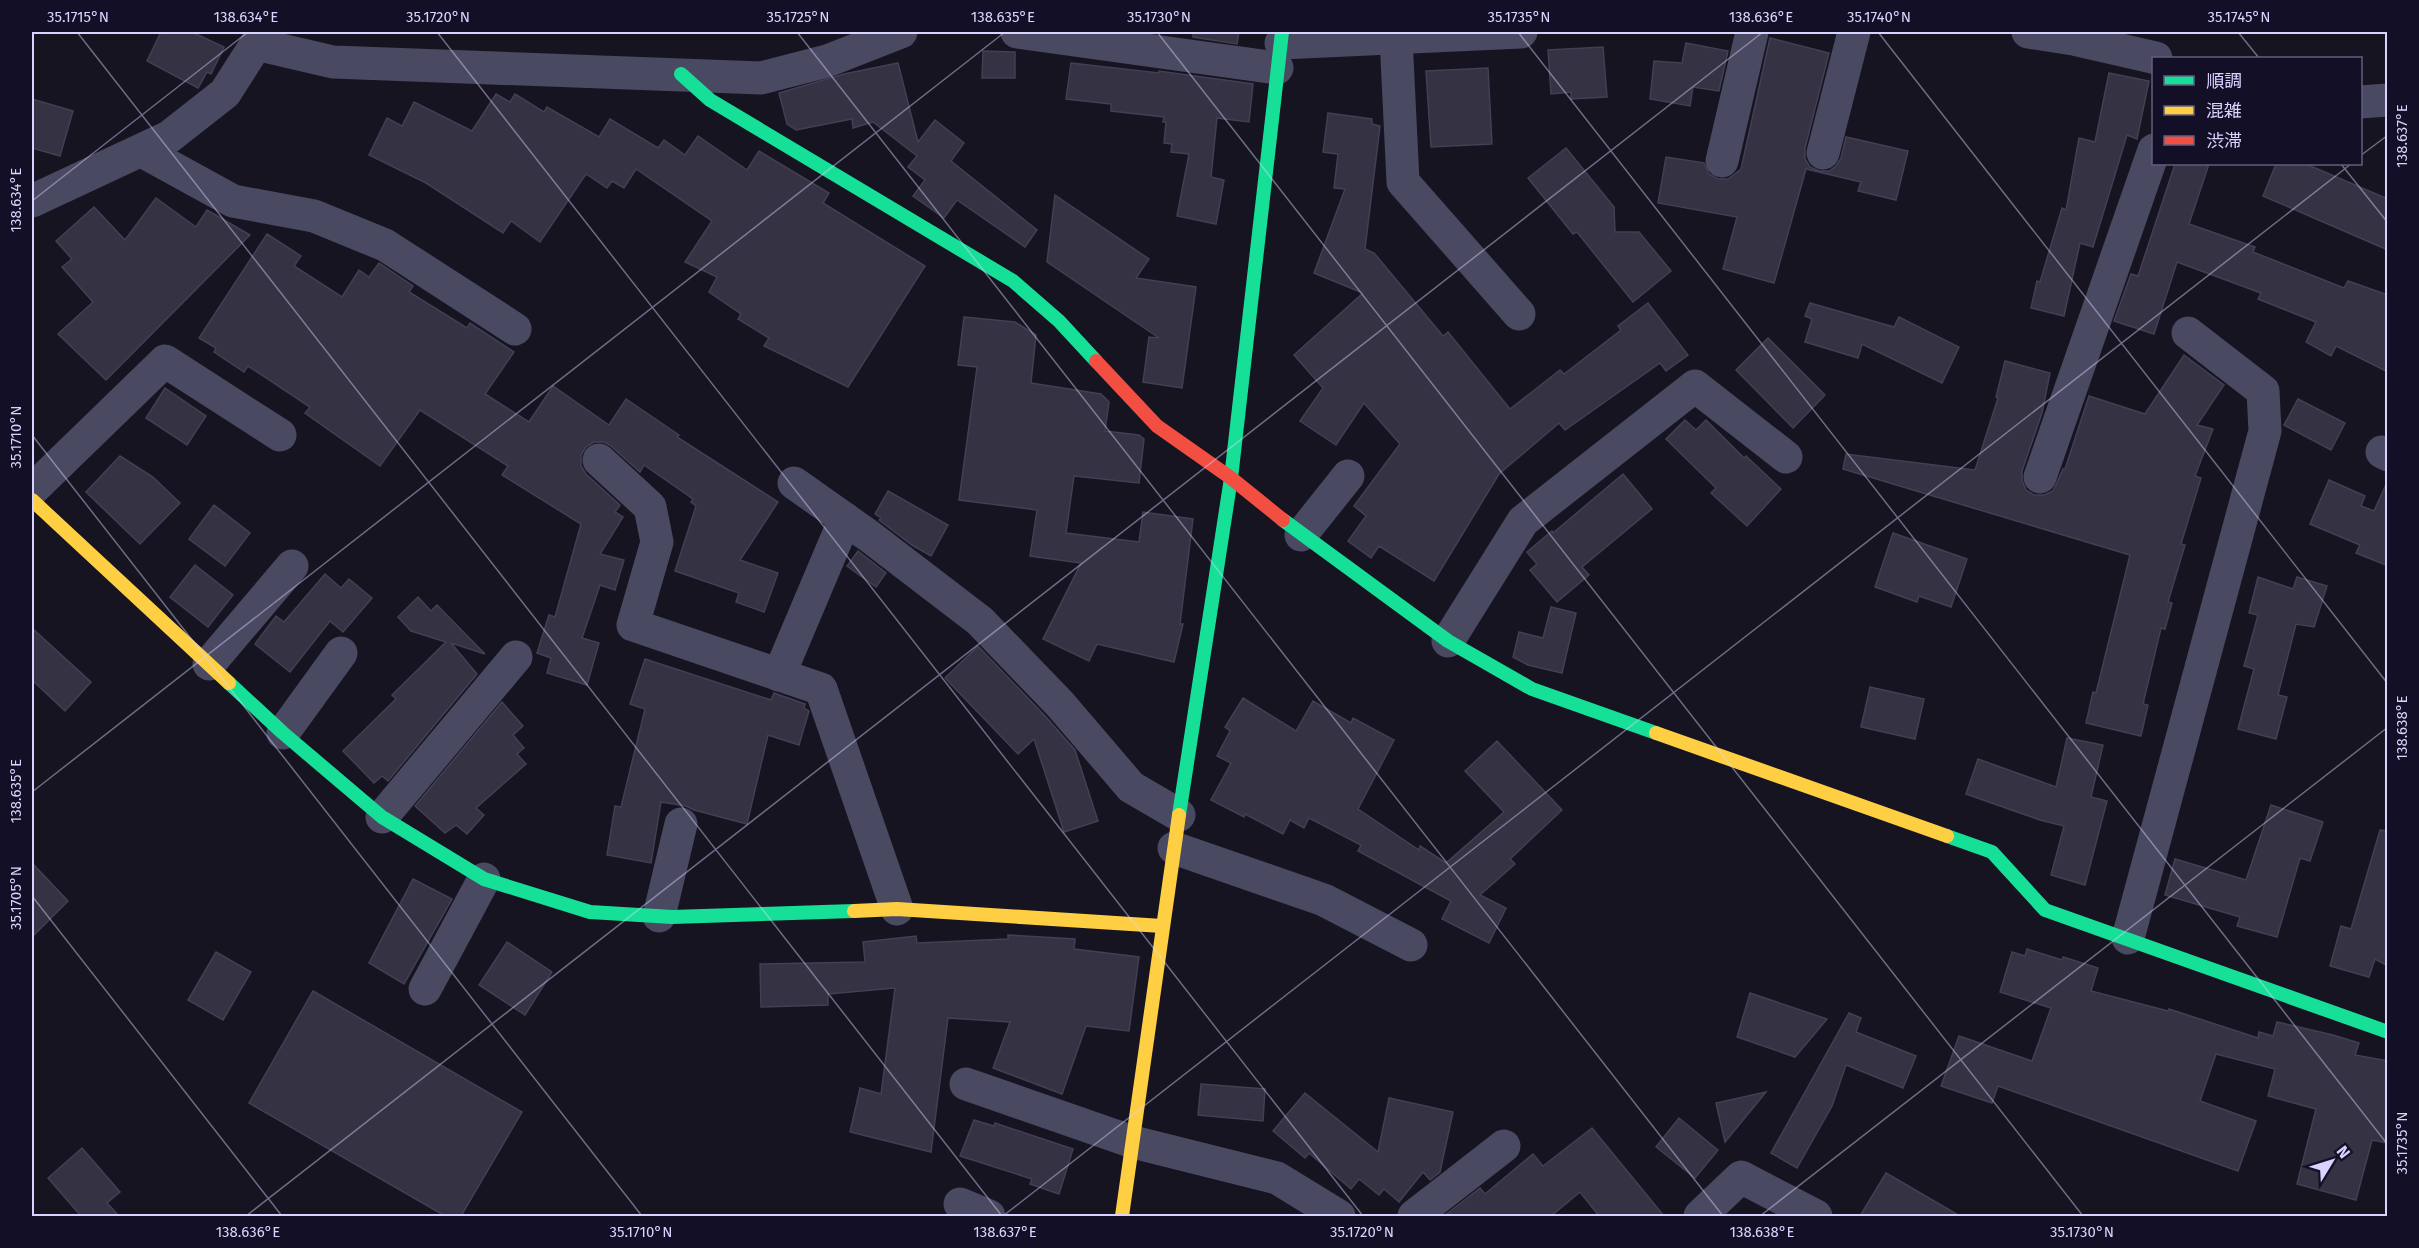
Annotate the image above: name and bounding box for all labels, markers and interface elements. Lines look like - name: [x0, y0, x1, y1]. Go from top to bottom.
- text: 35.1715°N: [47, 8, 109, 26]
- text: 138.634°E: [214, 8, 278, 26]
- text: 35.1720°N: [406, 8, 470, 26]
- text: 35.1725°N: [767, 8, 829, 26]
- text: 138.635°E: [971, 8, 1035, 26]
- text: 35.1730°N: [1127, 8, 1191, 26]
- text: 35.1735°N: [1487, 8, 1551, 26]
- text: 138.636°E: [1729, 8, 1793, 26]
- text: 35.1740°N: [1847, 8, 1911, 26]
- text: 35.1745°N: [2208, 8, 2270, 26]
- legend: [2152, 57, 2362, 165]
- text: 順調: [2206, 70, 2242, 92]
- text: 混雑: [2206, 100, 2242, 122]
- text: 138.637°E: [2393, 104, 2411, 168]
- text: 渋滞: [2206, 130, 2242, 152]
- text: 138.634°E: [7, 168, 25, 232]
- text: 35.1710°N: [7, 406, 25, 468]
- text: 138.638°E: [2393, 695, 2411, 761]
- text: 138.635°E: [7, 759, 25, 823]
- text: 35.1705°N: [7, 866, 25, 930]
- text: 35.1735°N: [2393, 1111, 2411, 1175]
- north arrow: [2302, 1131, 2362, 1191]
- text: N: [2333, 1142, 2354, 1162]
- text: 138.636°E: [216, 1223, 280, 1241]
- text: 35.1710°N: [610, 1223, 672, 1241]
- text: 138.637°E: [973, 1223, 1037, 1241]
- text: 35.1720°N: [1330, 1223, 1394, 1241]
- text: 138.638°E: [1729, 1223, 1795, 1241]
- text: 35.1730°N: [2050, 1223, 2114, 1241]

